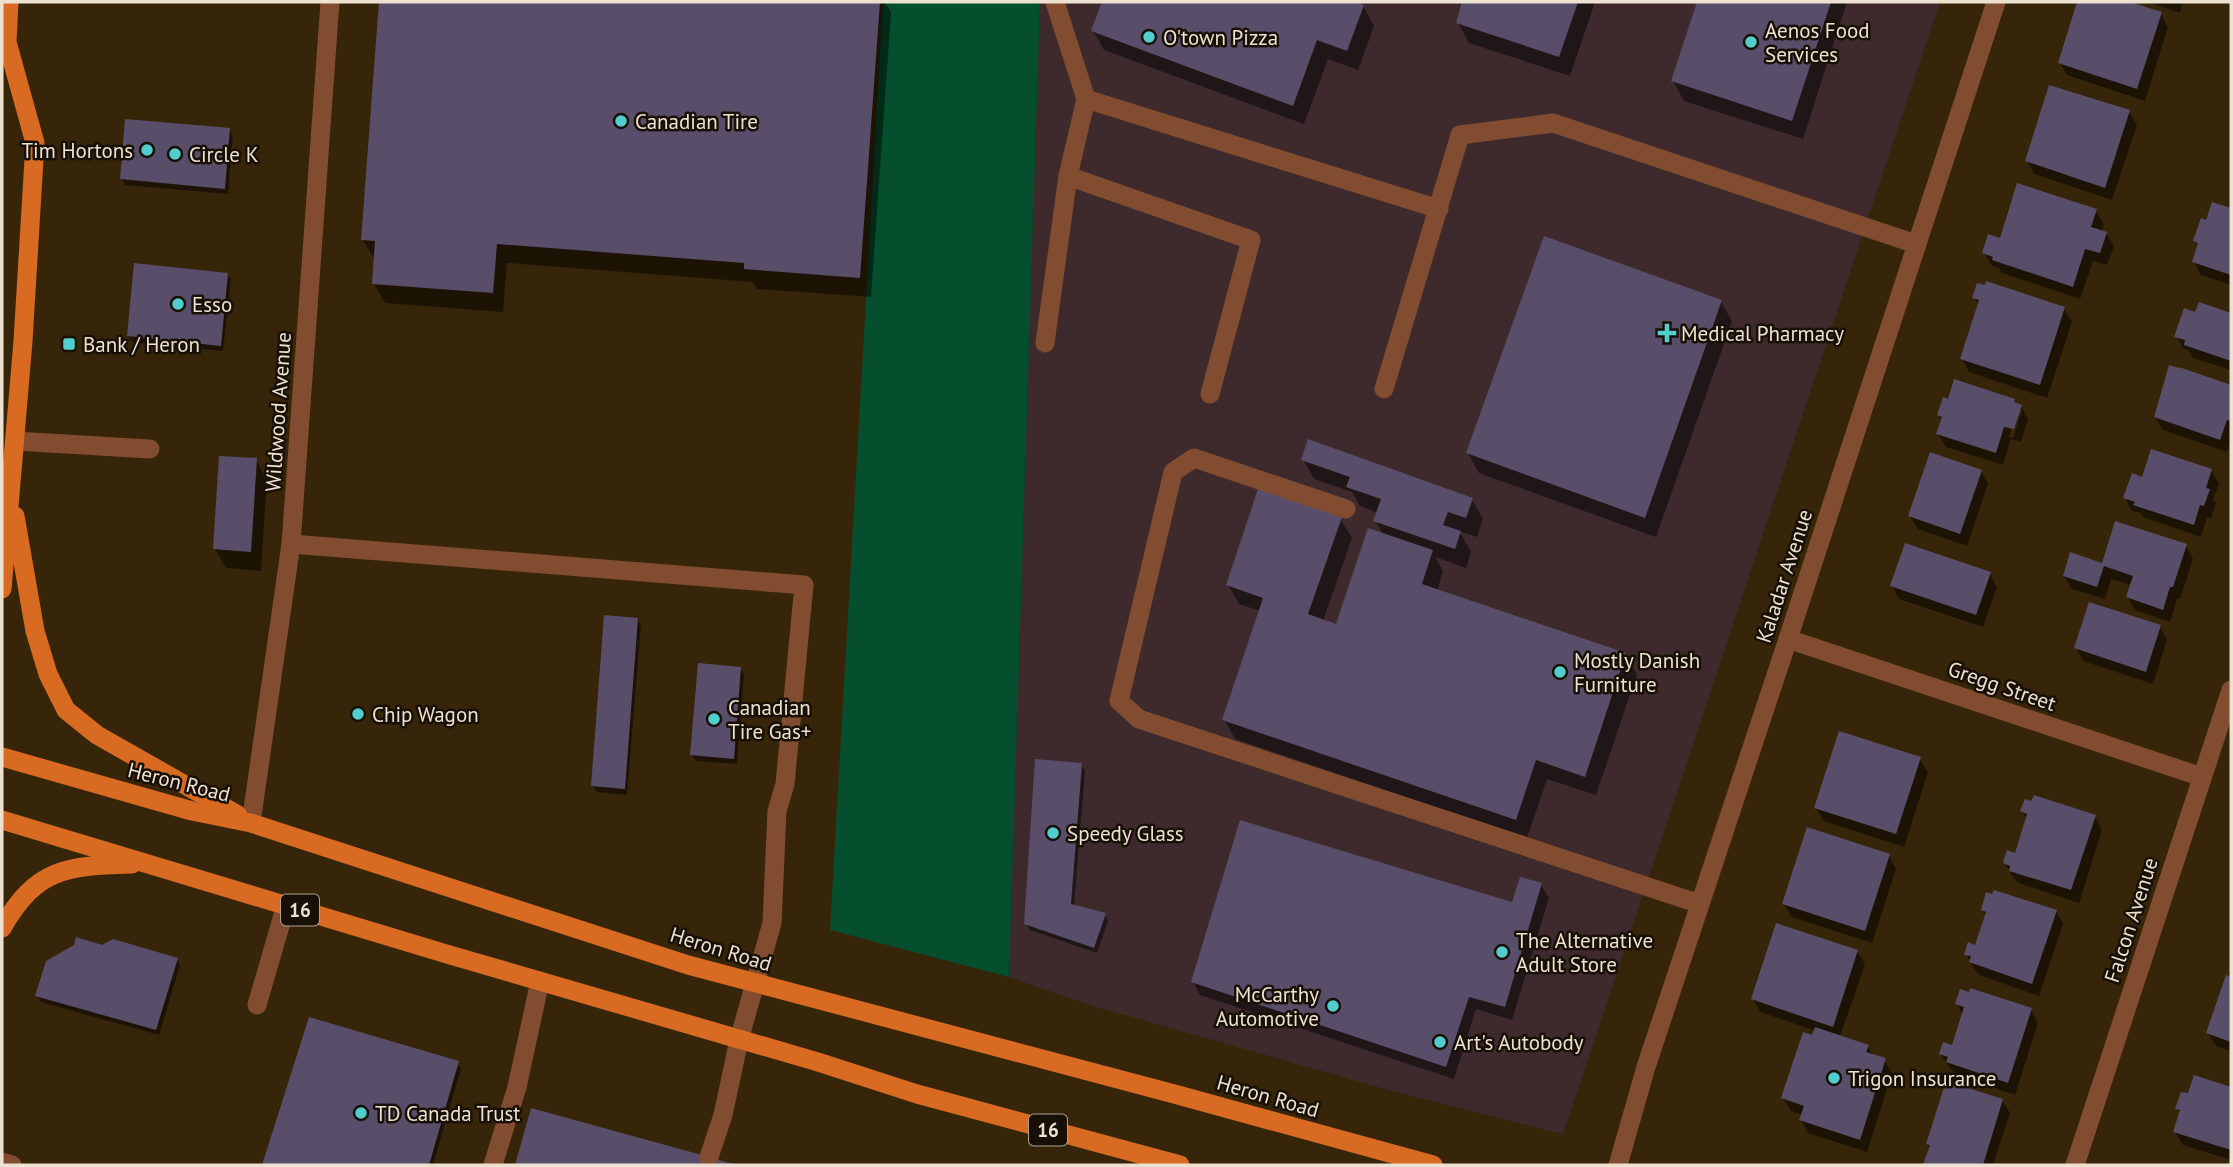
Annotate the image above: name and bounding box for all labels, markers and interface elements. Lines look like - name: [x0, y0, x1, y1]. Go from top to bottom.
- place label: Aenos Food Services: [1765, 17, 1870, 68]
- place label: O'town Pizza: [1163, 24, 1278, 51]
- marker: O'town Pizza: [1141, 29, 1157, 45]
- marker: Aenos Food Services: [1743, 34, 1759, 50]
- place label: Canadian Tire: [635, 108, 758, 135]
- marker: Canadian Tire: [613, 113, 629, 129]
- place label: Tim Hortons: [21, 137, 133, 164]
- place label: Circle K: [189, 141, 259, 168]
- marker: Tim Hortons: [139, 142, 155, 158]
- marker: Circle K: [167, 146, 183, 162]
- place label: Esso: [192, 291, 232, 318]
- marker: Esso: [170, 296, 186, 312]
- place label: Medical Pharmacy: [1681, 320, 1844, 347]
- marker: Medical Pharmacy: [1659, 325, 1675, 341]
- place label: Bank / Heron: [83, 331, 200, 358]
- street label: Wildwood Avenue: [259, 331, 297, 493]
- marker: Bank / Heron: [61, 336, 77, 352]
- street label: Kaladar Avenue: [1750, 506, 1818, 646]
- place label: Mostly Danish Furniture: [1574, 647, 1700, 698]
- street label: Gregg Street: [1945, 655, 2059, 717]
- marker: Mostly Danish Furniture: [1552, 664, 1568, 680]
- place label: Canadian Tire Gas+: [728, 694, 811, 745]
- place label: Chip Wagon: [372, 701, 479, 728]
- marker: Chip Wagon: [350, 706, 366, 722]
- marker: Canadian Tire Gas+: [706, 711, 722, 727]
- street label: Heron Road: [125, 756, 233, 808]
- place label: Speedy Glass: [1067, 820, 1184, 847]
- marker: Speedy Glass: [1045, 825, 1061, 841]
- street label: Falcon Avenue: [2098, 854, 2164, 986]
- road number: 16: [281, 894, 319, 926]
- street label: Heron Road: [667, 921, 775, 977]
- place label: The Alternative Adult Store: [1516, 927, 1653, 978]
- marker: The Alternative Adult Store: [1494, 944, 1510, 960]
- place label: McCarthy Automotive: [1216, 981, 1319, 1032]
- marker: McCarthy Automotive: [1325, 998, 1341, 1014]
- place label: Art's Autobody: [1454, 1029, 1584, 1056]
- marker: Art's Autobody: [1432, 1034, 1448, 1050]
- place label: Trigon Insurance: [1848, 1065, 1996, 1092]
- street label: Heron Road: [1214, 1069, 1322, 1123]
- marker: Trigon Insurance: [1826, 1070, 1842, 1086]
- place label: TD Canada Trust: [375, 1100, 521, 1127]
- marker: TD Canada Trust: [353, 1105, 369, 1121]
- road number: 16: [1029, 1114, 1067, 1146]

